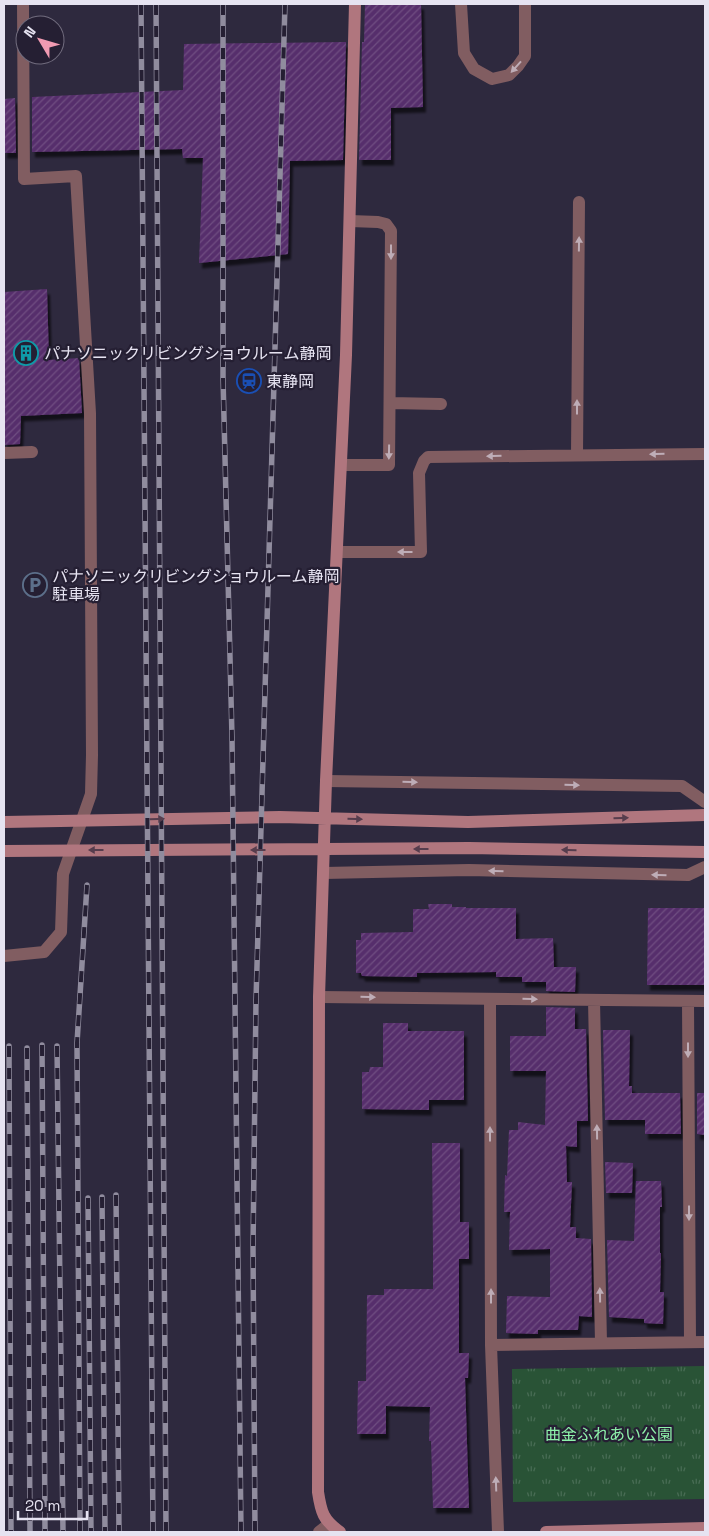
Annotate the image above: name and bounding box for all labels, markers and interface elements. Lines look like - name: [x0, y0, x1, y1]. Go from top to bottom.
- north arrow: [15, 15, 65, 65]
- text: N: [20, 23, 40, 41]
- one-way arrow: [510, 60, 522, 72]
- one-way arrow: [575, 236, 583, 252]
- one-way arrow: [386, 245, 394, 261]
- building icon: パナソニックリビングショウルーム静岡: [13, 340, 39, 366]
- place label: パナソニックリビングショウルーム静岡: [44, 343, 332, 364]
- station icon: 東静岡: [236, 368, 262, 394]
- place label: 東静岡: [266, 371, 314, 392]
- one-way arrow: [573, 398, 581, 414]
- one-way arrow: [385, 444, 393, 460]
- one-way arrow: [648, 450, 664, 458]
- one-way arrow: [486, 452, 502, 460]
- one-way arrow: [397, 548, 413, 556]
- place label: パナソニックリビングショウルーム静岡 駐車場: [52, 566, 340, 605]
- parking icon: パナソニックリビングショウルーム静岡 駐車場: [22, 572, 48, 598]
- one-way arrow: [402, 779, 418, 787]
- one-way arrow: [565, 781, 581, 789]
- one-way arrow: [613, 813, 629, 821]
- one-way arrow: [150, 815, 166, 823]
- one-way arrow: [347, 815, 363, 823]
- one-way arrow: [412, 845, 428, 853]
- one-way arrow: [250, 846, 266, 854]
- one-way arrow: [561, 846, 577, 854]
- one-way arrow: [87, 847, 103, 855]
- one-way arrow: [488, 867, 504, 875]
- one-way arrow: [650, 871, 666, 879]
- one-way arrow: [360, 993, 376, 1001]
- one-way arrow: [523, 995, 539, 1003]
- one-way arrow: [684, 1042, 692, 1058]
- one-way arrow: [592, 1124, 600, 1140]
- one-way arrow: [486, 1125, 494, 1141]
- one-way arrow: [685, 1205, 693, 1221]
- one-way arrow: [595, 1286, 603, 1302]
- one-way arrow: [487, 1288, 495, 1304]
- park label: 曲金ふれあい公園: [545, 1424, 673, 1445]
- one-way arrow: [492, 1475, 500, 1491]
- scale bar: [18, 1488, 86, 1520]
- text: 20 m: [25, 1496, 60, 1515]

